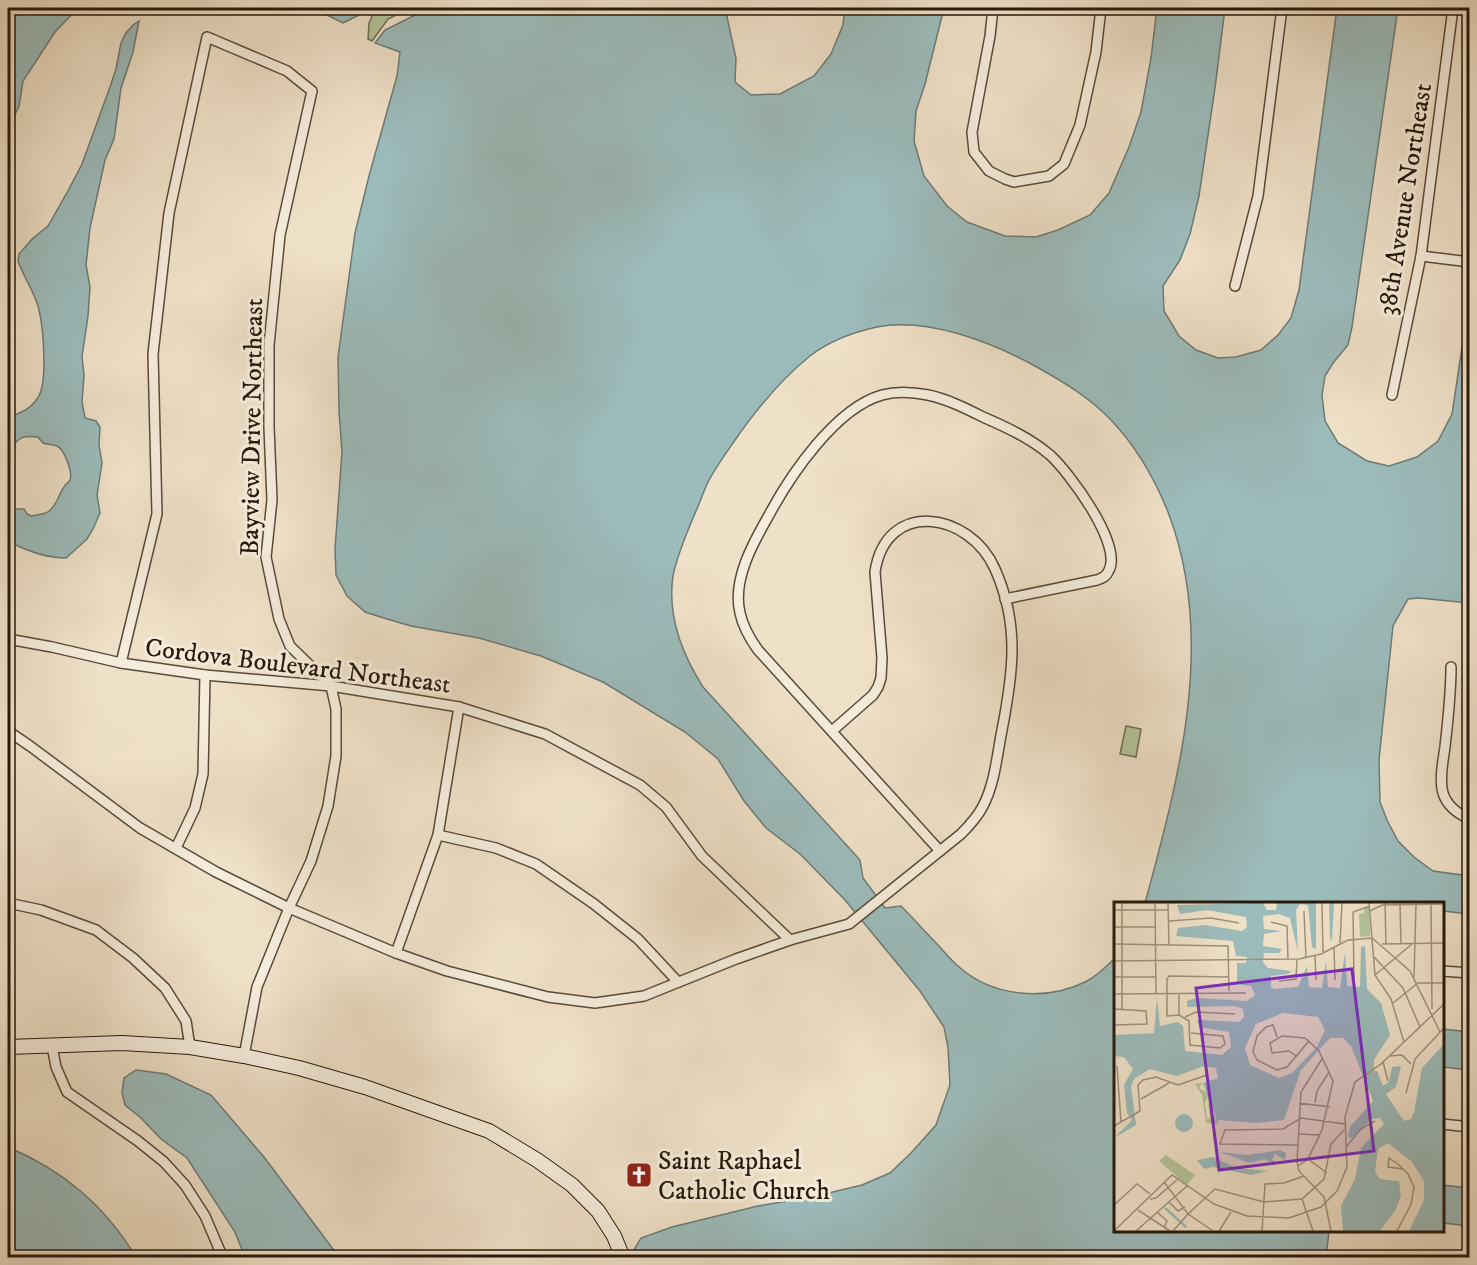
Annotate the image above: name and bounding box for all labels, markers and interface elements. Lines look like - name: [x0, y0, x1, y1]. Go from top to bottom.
- street label: 38th Avenue Northeast: [1371, 81, 1440, 318]
- street label: Bayview Drive Northeast: [234, 298, 271, 556]
- street label: Cordova Boulevard Northeast: [143, 631, 452, 702]
- inset map: [1114, 902, 1444, 1232]
- place label: Saint Raphael Catholic Church: [658, 1145, 830, 1208]
- church icon: Saint Raphael Catholic Church: [624, 1160, 654, 1190]

